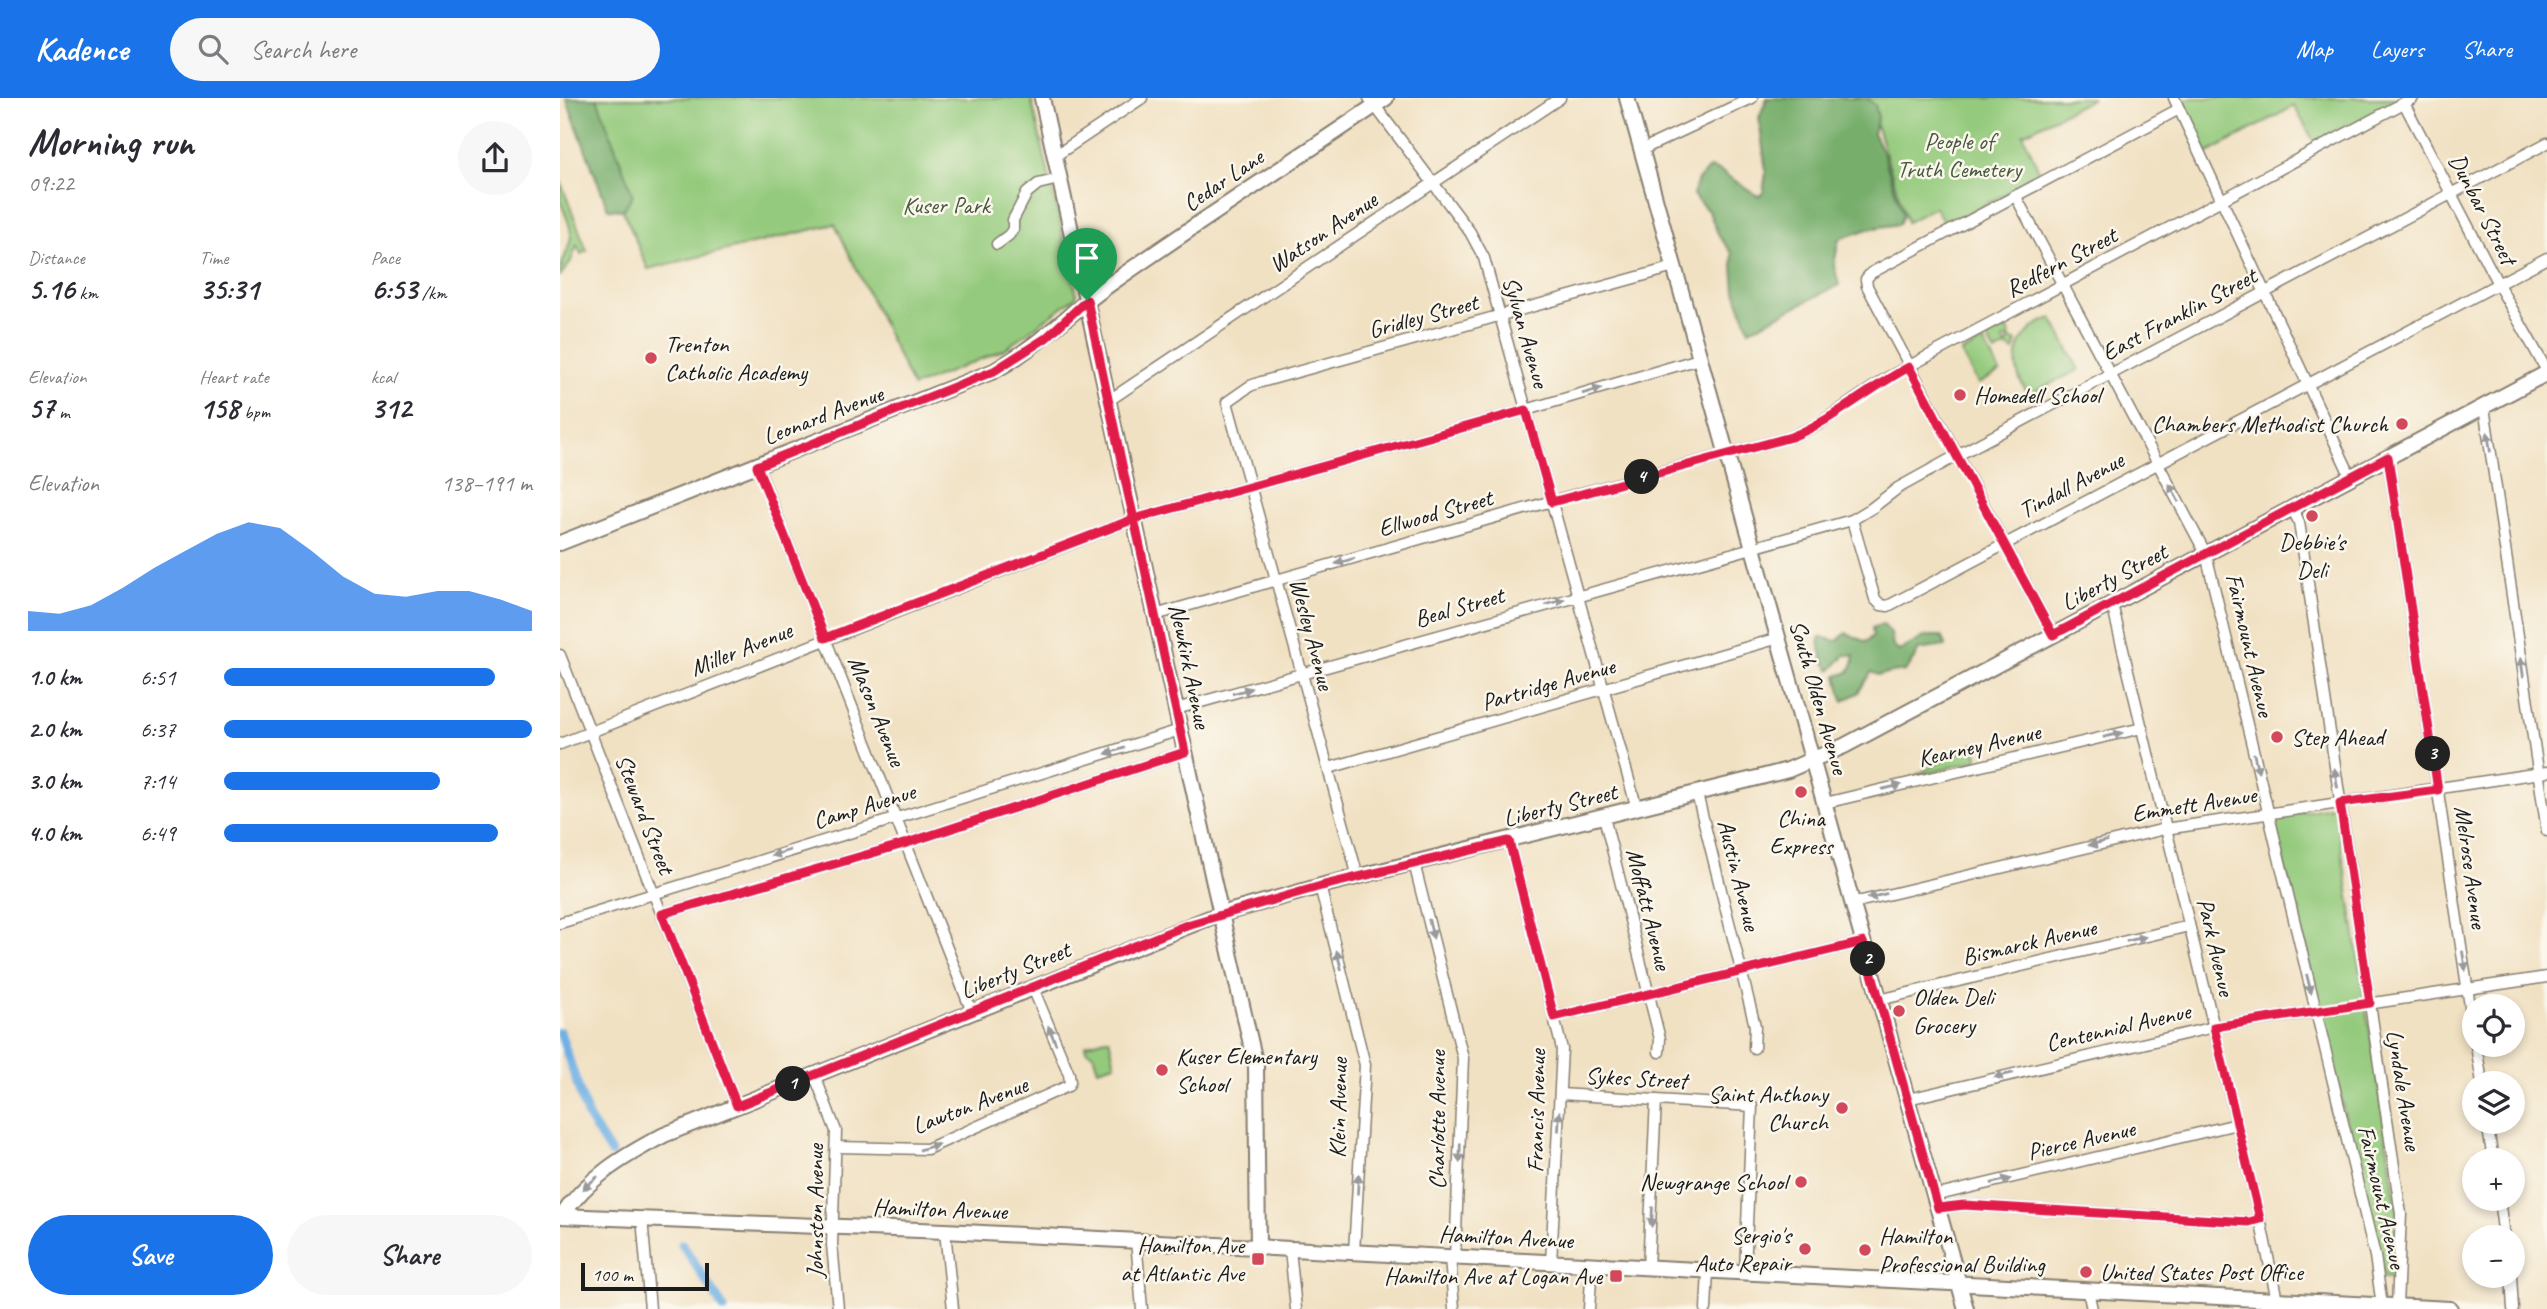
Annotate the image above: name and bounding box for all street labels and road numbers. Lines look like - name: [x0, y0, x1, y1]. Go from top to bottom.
- street label: Cedar Lane: [1177, 141, 1271, 218]
- street label: Dunbar Street: [2442, 149, 2525, 272]
- street label: Watson Avenue: [1263, 184, 1385, 279]
- street label: Redfern Street: [2000, 219, 2124, 304]
- street label: East Franklin Street: [2097, 260, 2263, 367]
- street label: Sylvan Avenue: [1496, 273, 1557, 393]
- street label: Gridley Street: [1365, 286, 1483, 345]
- street label: Leonard Avenue: [759, 378, 889, 452]
- street label: Tindall Avenue: [2013, 444, 2131, 525]
- street label: Ellwood Street: [1375, 482, 1497, 544]
- street label: Liberty Street: [2056, 536, 2174, 617]
- street label: Fairmount Avenue: [2219, 571, 2281, 721]
- street label: Wesley Avenue: [1283, 575, 1342, 695]
- street label: Beal Street: [1411, 579, 1509, 634]
- street label: Newkirk Avenue: [1162, 601, 1218, 733]
- street label: Miller Avenue: [686, 614, 798, 683]
- street label: South Olden Avenue: [1783, 617, 1856, 779]
- street label: Partridge Avenue: [1478, 650, 1620, 717]
- street label: Mason Avenue: [841, 652, 913, 772]
- street label: Kearney Avenue: [1915, 716, 2045, 774]
- street label: Steward Street: [608, 750, 682, 880]
- street label: Camp Avenue: [809, 776, 921, 836]
- street label: Liberty Street: [1500, 776, 1622, 834]
- street label: Emmett Avenue: [2130, 779, 2261, 829]
- street label: Melrose Avenue: [2448, 804, 2495, 932]
- street label: Austin Avenue: [1711, 817, 1768, 936]
- street label: Moffatt Avenue: [1619, 845, 1679, 975]
- street label: Park Avenue: [2190, 895, 2242, 1001]
- street label: Bismarck Avenue: [1959, 912, 2101, 972]
- street label: Liberty Street: [956, 934, 1076, 1006]
- street label: Centennial Avenue: [2043, 995, 2195, 1058]
- street label: Lyndale Avenue: [2380, 1028, 2429, 1155]
- street label: Francis Avenue: [1520, 1047, 1552, 1173]
- street label: Charlotte Avenue: [1422, 1048, 1452, 1189]
- street label: Klein Avenue: [1322, 1055, 1354, 1158]
- street label: Sykes Street: [1584, 1060, 1691, 1096]
- street label: Lawton Avenue: [908, 1069, 1034, 1141]
- street label: Pierce Avenue: [2024, 1113, 2140, 1167]
- street label: Fairmount Avenue: [2351, 1123, 2413, 1273]
- street label: Johnston Avenue: [800, 1142, 830, 1279]
- street label: Hamilton Avenue: [872, 1192, 1010, 1226]
- street label: Hamilton Avenue: [1438, 1219, 1576, 1256]

